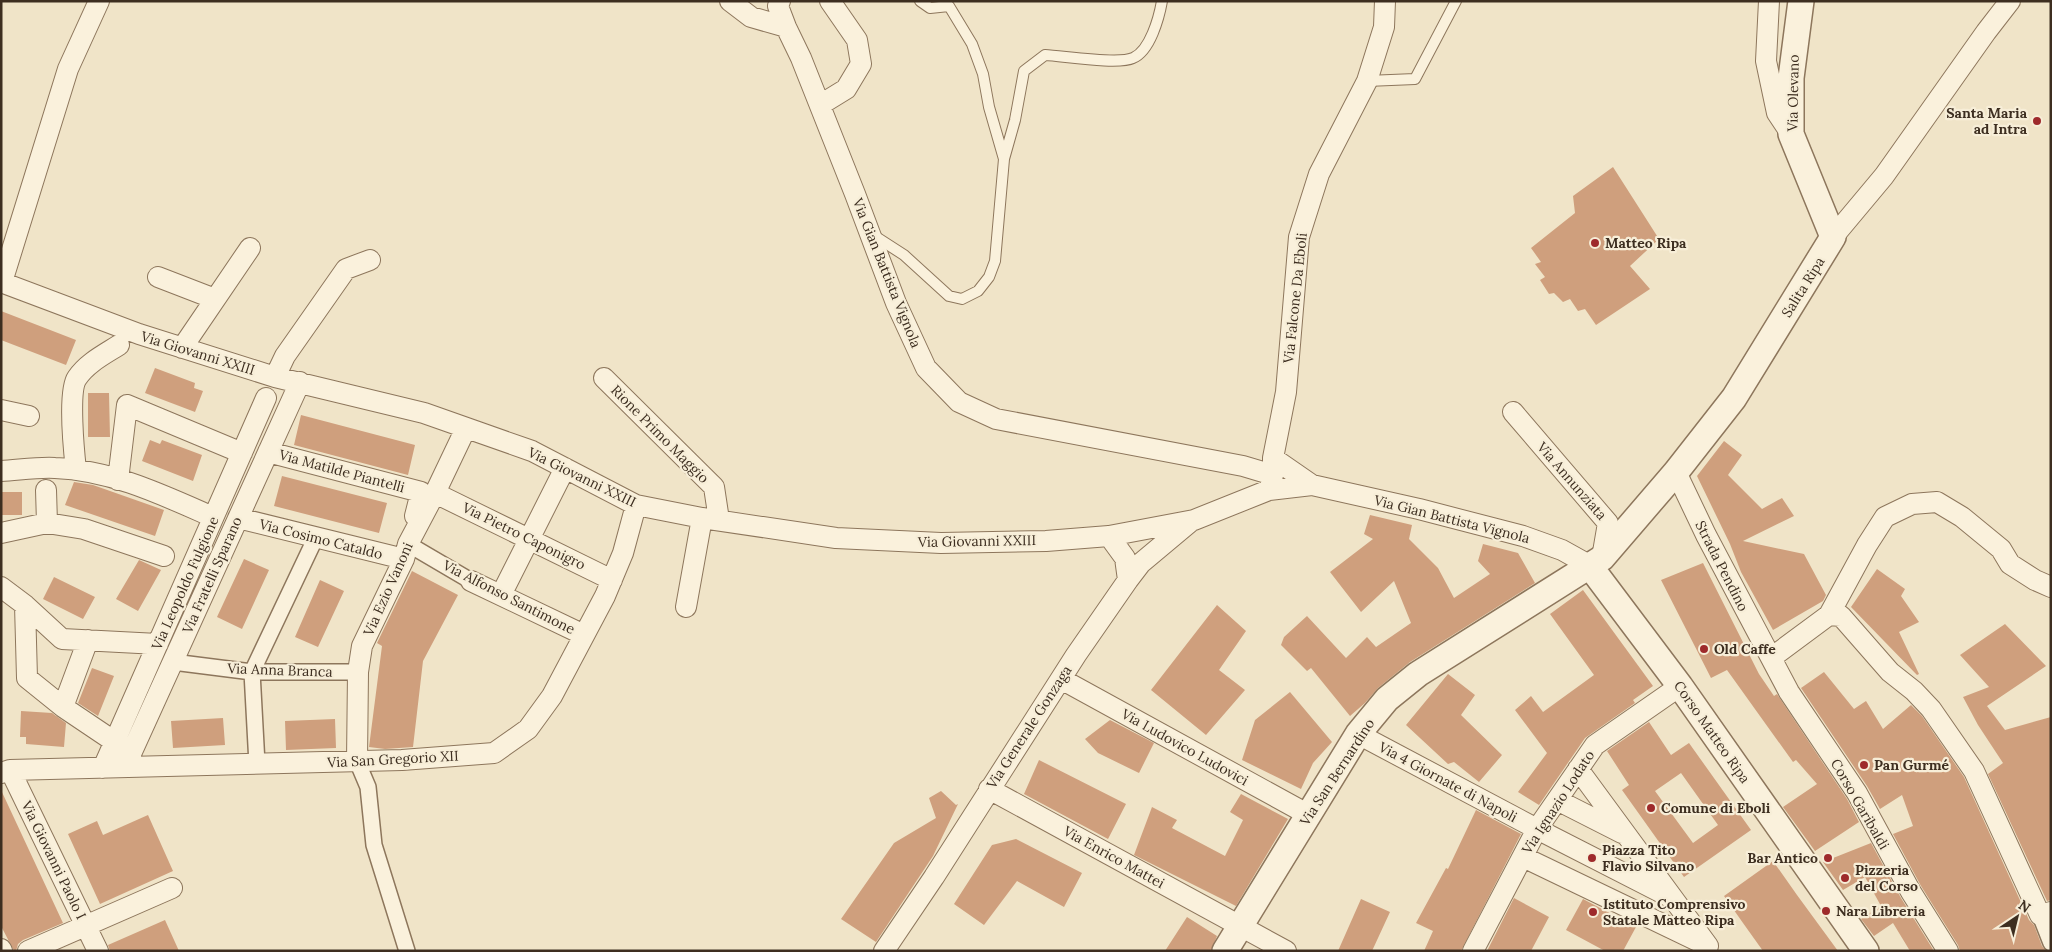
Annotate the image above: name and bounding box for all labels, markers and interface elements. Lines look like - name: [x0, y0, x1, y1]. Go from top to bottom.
- street label: Via Olevano: [1783, 54, 1803, 133]
- place label: Santa Maria ad Intra: [1946, 104, 2028, 138]
- marker: Santa Maria ad Intra: [2031, 115, 2043, 127]
- street label: Via Gian Battista Vignola: [848, 195, 925, 350]
- street label: Via Falcone Da Eboli: [1279, 232, 1311, 365]
- place label: Matteo Ripa: [1605, 234, 1687, 252]
- marker: Matteo Ripa: [1589, 237, 1601, 249]
- street label: Salita Ripa: [1777, 253, 1829, 321]
- street label: Via Giovanni XXIII: [138, 327, 257, 379]
- street label: Rione Primo Maggio: [607, 381, 713, 487]
- street label: Via Annunziata: [1533, 438, 1611, 524]
- street label: Via Giovanni XXIII: [524, 443, 639, 511]
- street label: Via Matilde Piantelli: [276, 445, 407, 496]
- street label: Via Gian Battista Vignola: [1371, 491, 1532, 547]
- street label: Via Pietro Caponigro: [459, 498, 589, 574]
- street label: Via Leopoldo Fulgione: [147, 513, 223, 653]
- street label: Via Fratelli Sparano: [178, 514, 246, 637]
- street label: Via Cosimo Cataldo: [256, 515, 385, 563]
- street label: Strada Pendino: [1691, 518, 1753, 614]
- street label: Via Giovanni XXIII: [917, 531, 1036, 551]
- street label: Via Ezio Vanoni: [359, 539, 417, 640]
- street label: Via Alfonso Santimone: [439, 555, 578, 638]
- place label: Old Caffe: [1714, 640, 1776, 658]
- marker: Old Caffe: [1698, 643, 1710, 655]
- street label: Via Anna Branca: [226, 659, 333, 681]
- street label: Via Generale Gonzaga: [982, 662, 1076, 793]
- street label: Corso Matteo Ripa: [1670, 677, 1754, 787]
- street label: Via Ludovico Ludovici: [1118, 704, 1252, 789]
- street label: Via San Bernardino: [1295, 715, 1378, 830]
- street label: Via 4 Giornate di Napoli: [1375, 737, 1520, 826]
- street label: Via San Gregorio XII: [326, 747, 459, 771]
- street label: Via Ignazio Lodato: [1517, 747, 1598, 858]
- street label: Corso Garibaldi: [1827, 755, 1893, 853]
- place label: Pan Gurmé: [1874, 756, 1950, 774]
- marker: Pan Gurmé: [1858, 759, 1870, 771]
- street label: Via Giovanni Paolo I: [17, 797, 90, 922]
- place label: Comune di Eboli: [1661, 799, 1771, 817]
- marker: Comune di Eboli: [1645, 802, 1657, 814]
- street label: Via Enrico Mattei: [1059, 821, 1168, 892]
- place label: Piazza Tito Flavio Silvano: [1602, 841, 1694, 875]
- place label: Bar Antico: [1747, 849, 1818, 867]
- marker: Piazza Tito Flavio Silvano: [1586, 852, 1598, 864]
- marker: Bar Antico: [1822, 852, 1834, 864]
- place label: Pizzeria del Corso: [1855, 861, 1918, 895]
- marker: Pizzeria del Corso: [1839, 872, 1851, 884]
- north arrow: [1992, 892, 2042, 942]
- place label: Istituto Comprensivo Statale Matteo Ripa: [1603, 895, 1746, 929]
- text: N: [2015, 896, 2034, 917]
- place label: Nara Libreria: [1836, 902, 1926, 920]
- marker: Nara Libreria: [1820, 905, 1832, 917]
- marker: Istituto Comprensivo Statale Matteo Ripa: [1587, 906, 1599, 918]

